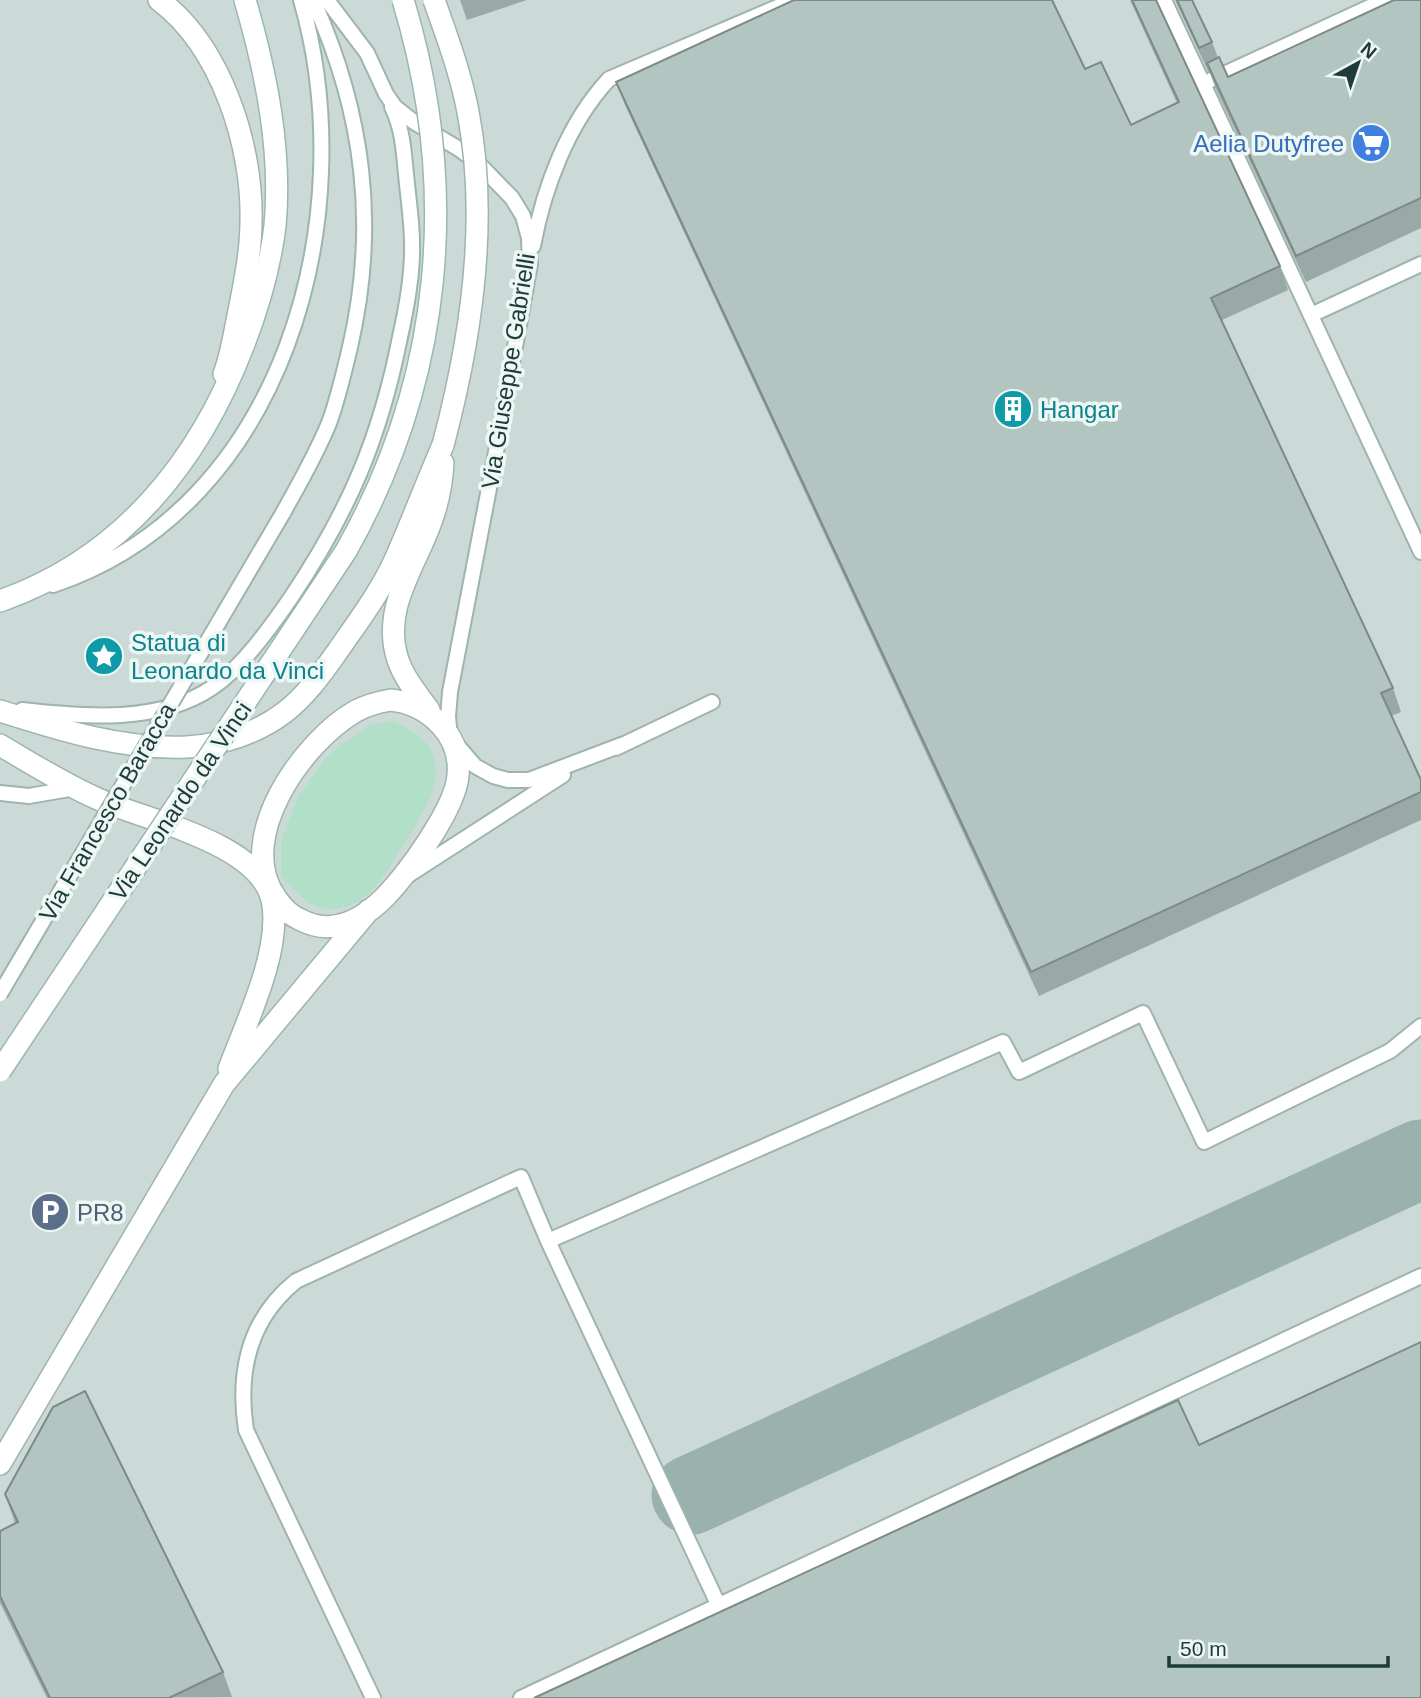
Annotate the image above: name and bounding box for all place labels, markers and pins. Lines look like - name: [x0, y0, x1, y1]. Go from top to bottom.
- supermarket icon: Aelia Dutyfree: [1350, 122, 1392, 164]
- place label: Aelia Dutyfree: [1193, 130, 1344, 157]
- building icon: Hangar: [992, 388, 1034, 430]
- place label: Hangar: [1040, 396, 1119, 423]
- place label: Statua di Leonardo da Vinci: [131, 629, 324, 684]
- place icon: Statua di Leonardo da Vinci: [83, 635, 125, 677]
- parking icon: PR8: [29, 1191, 71, 1233]
- place label: PR8: [77, 1199, 124, 1226]

